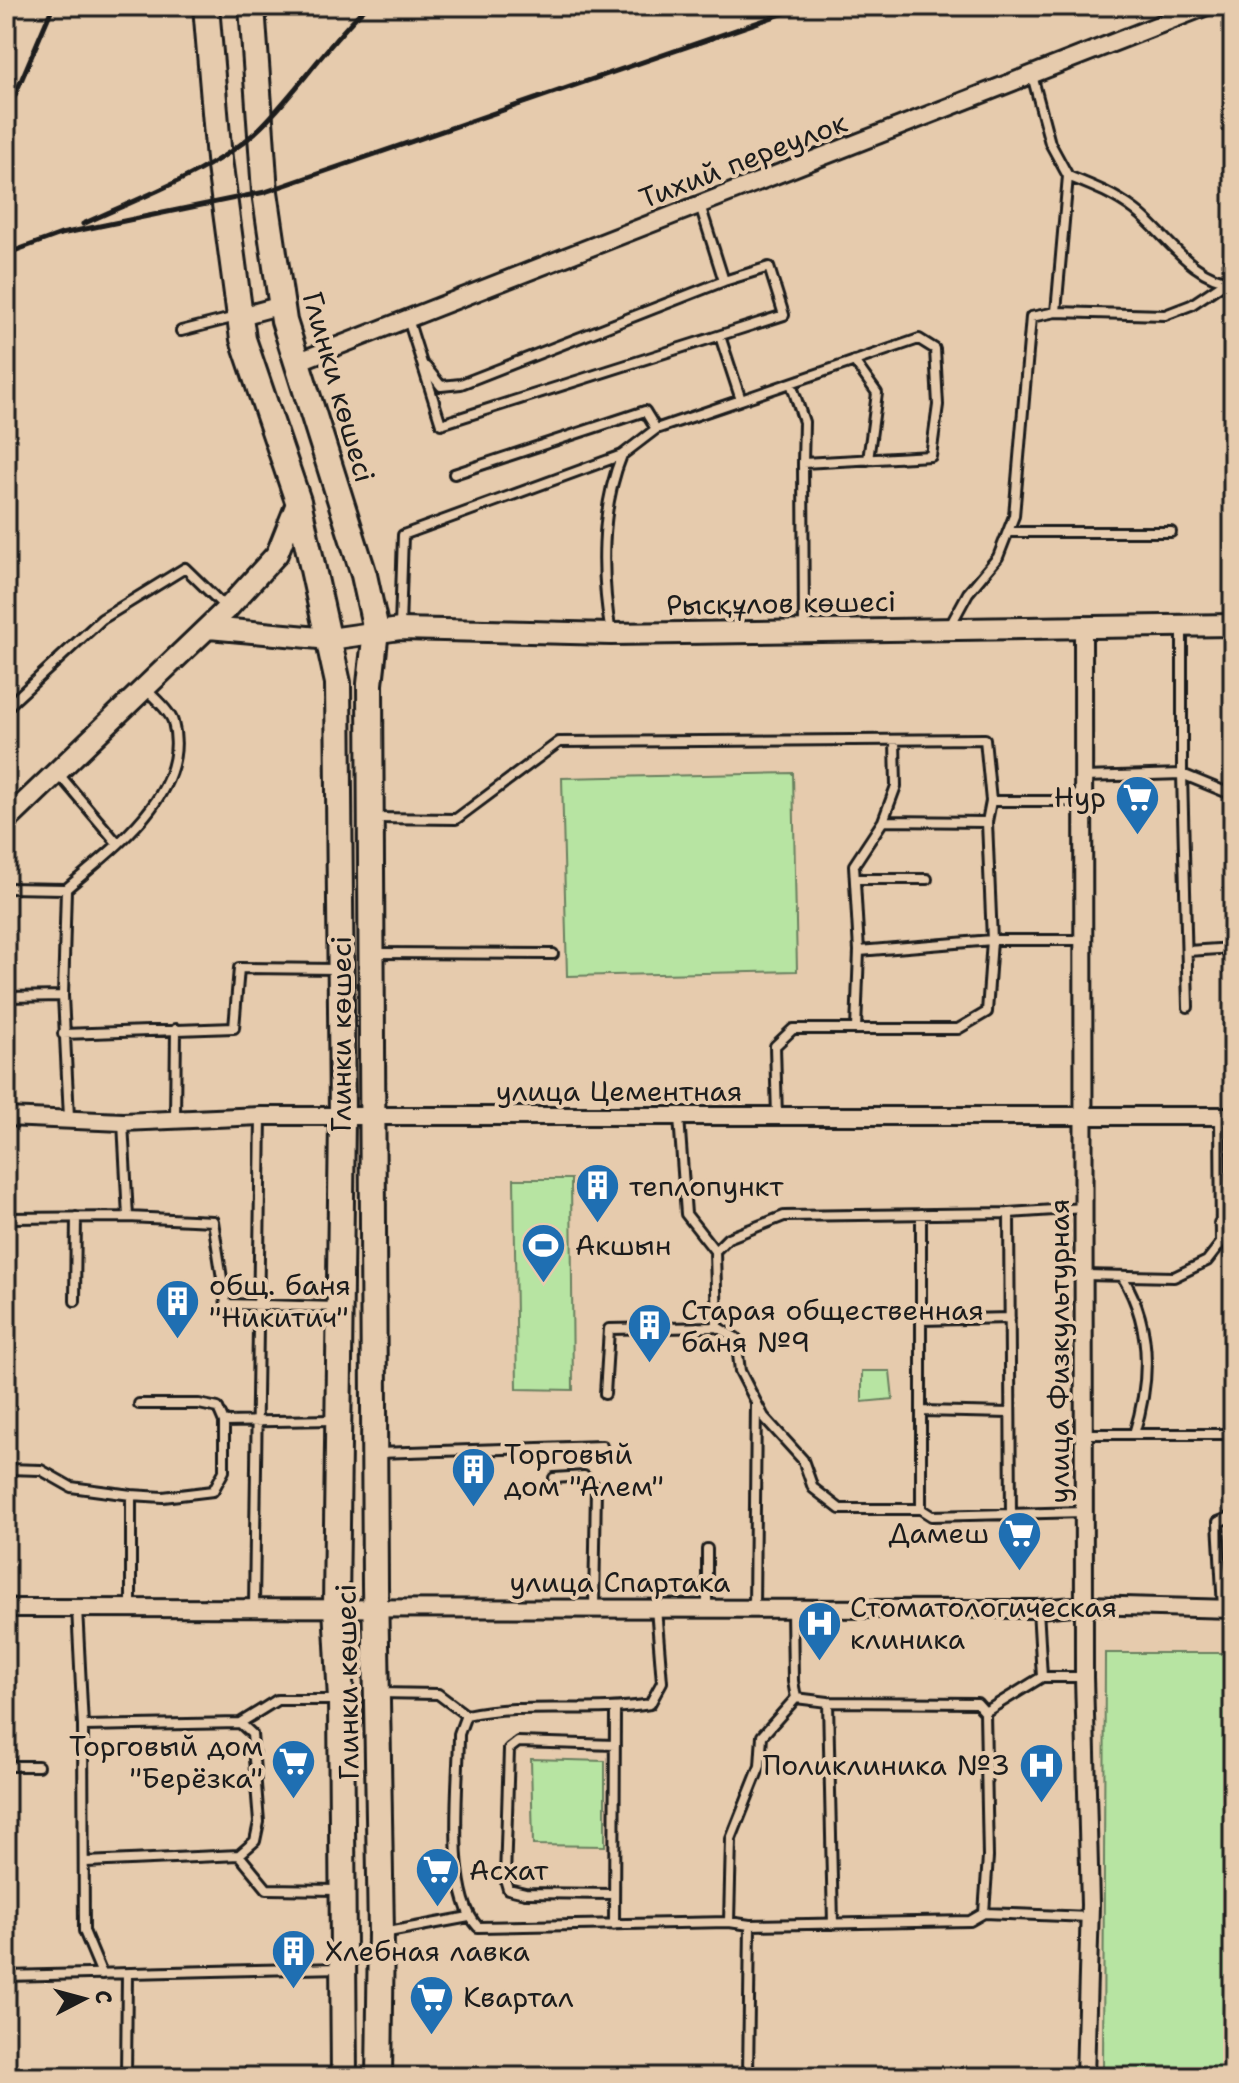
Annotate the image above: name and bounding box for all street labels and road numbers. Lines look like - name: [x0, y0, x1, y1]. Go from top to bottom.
- street label: Тихий переулок: [634, 103, 852, 217]
- street label: Глинки көшесі: [294, 287, 384, 487]
- street label: Рысқұлов көшесі: [666, 582, 896, 624]
- street label: Глинки көшесі: [322, 936, 360, 1132]
- street label: улица Цементная: [496, 1072, 742, 1110]
- street label: улица Физкультурная: [1040, 1199, 1078, 1503]
- street label: улица Спартака: [509, 1563, 731, 1601]
- street label: Глинки көшесі: [326, 1583, 368, 1781]

